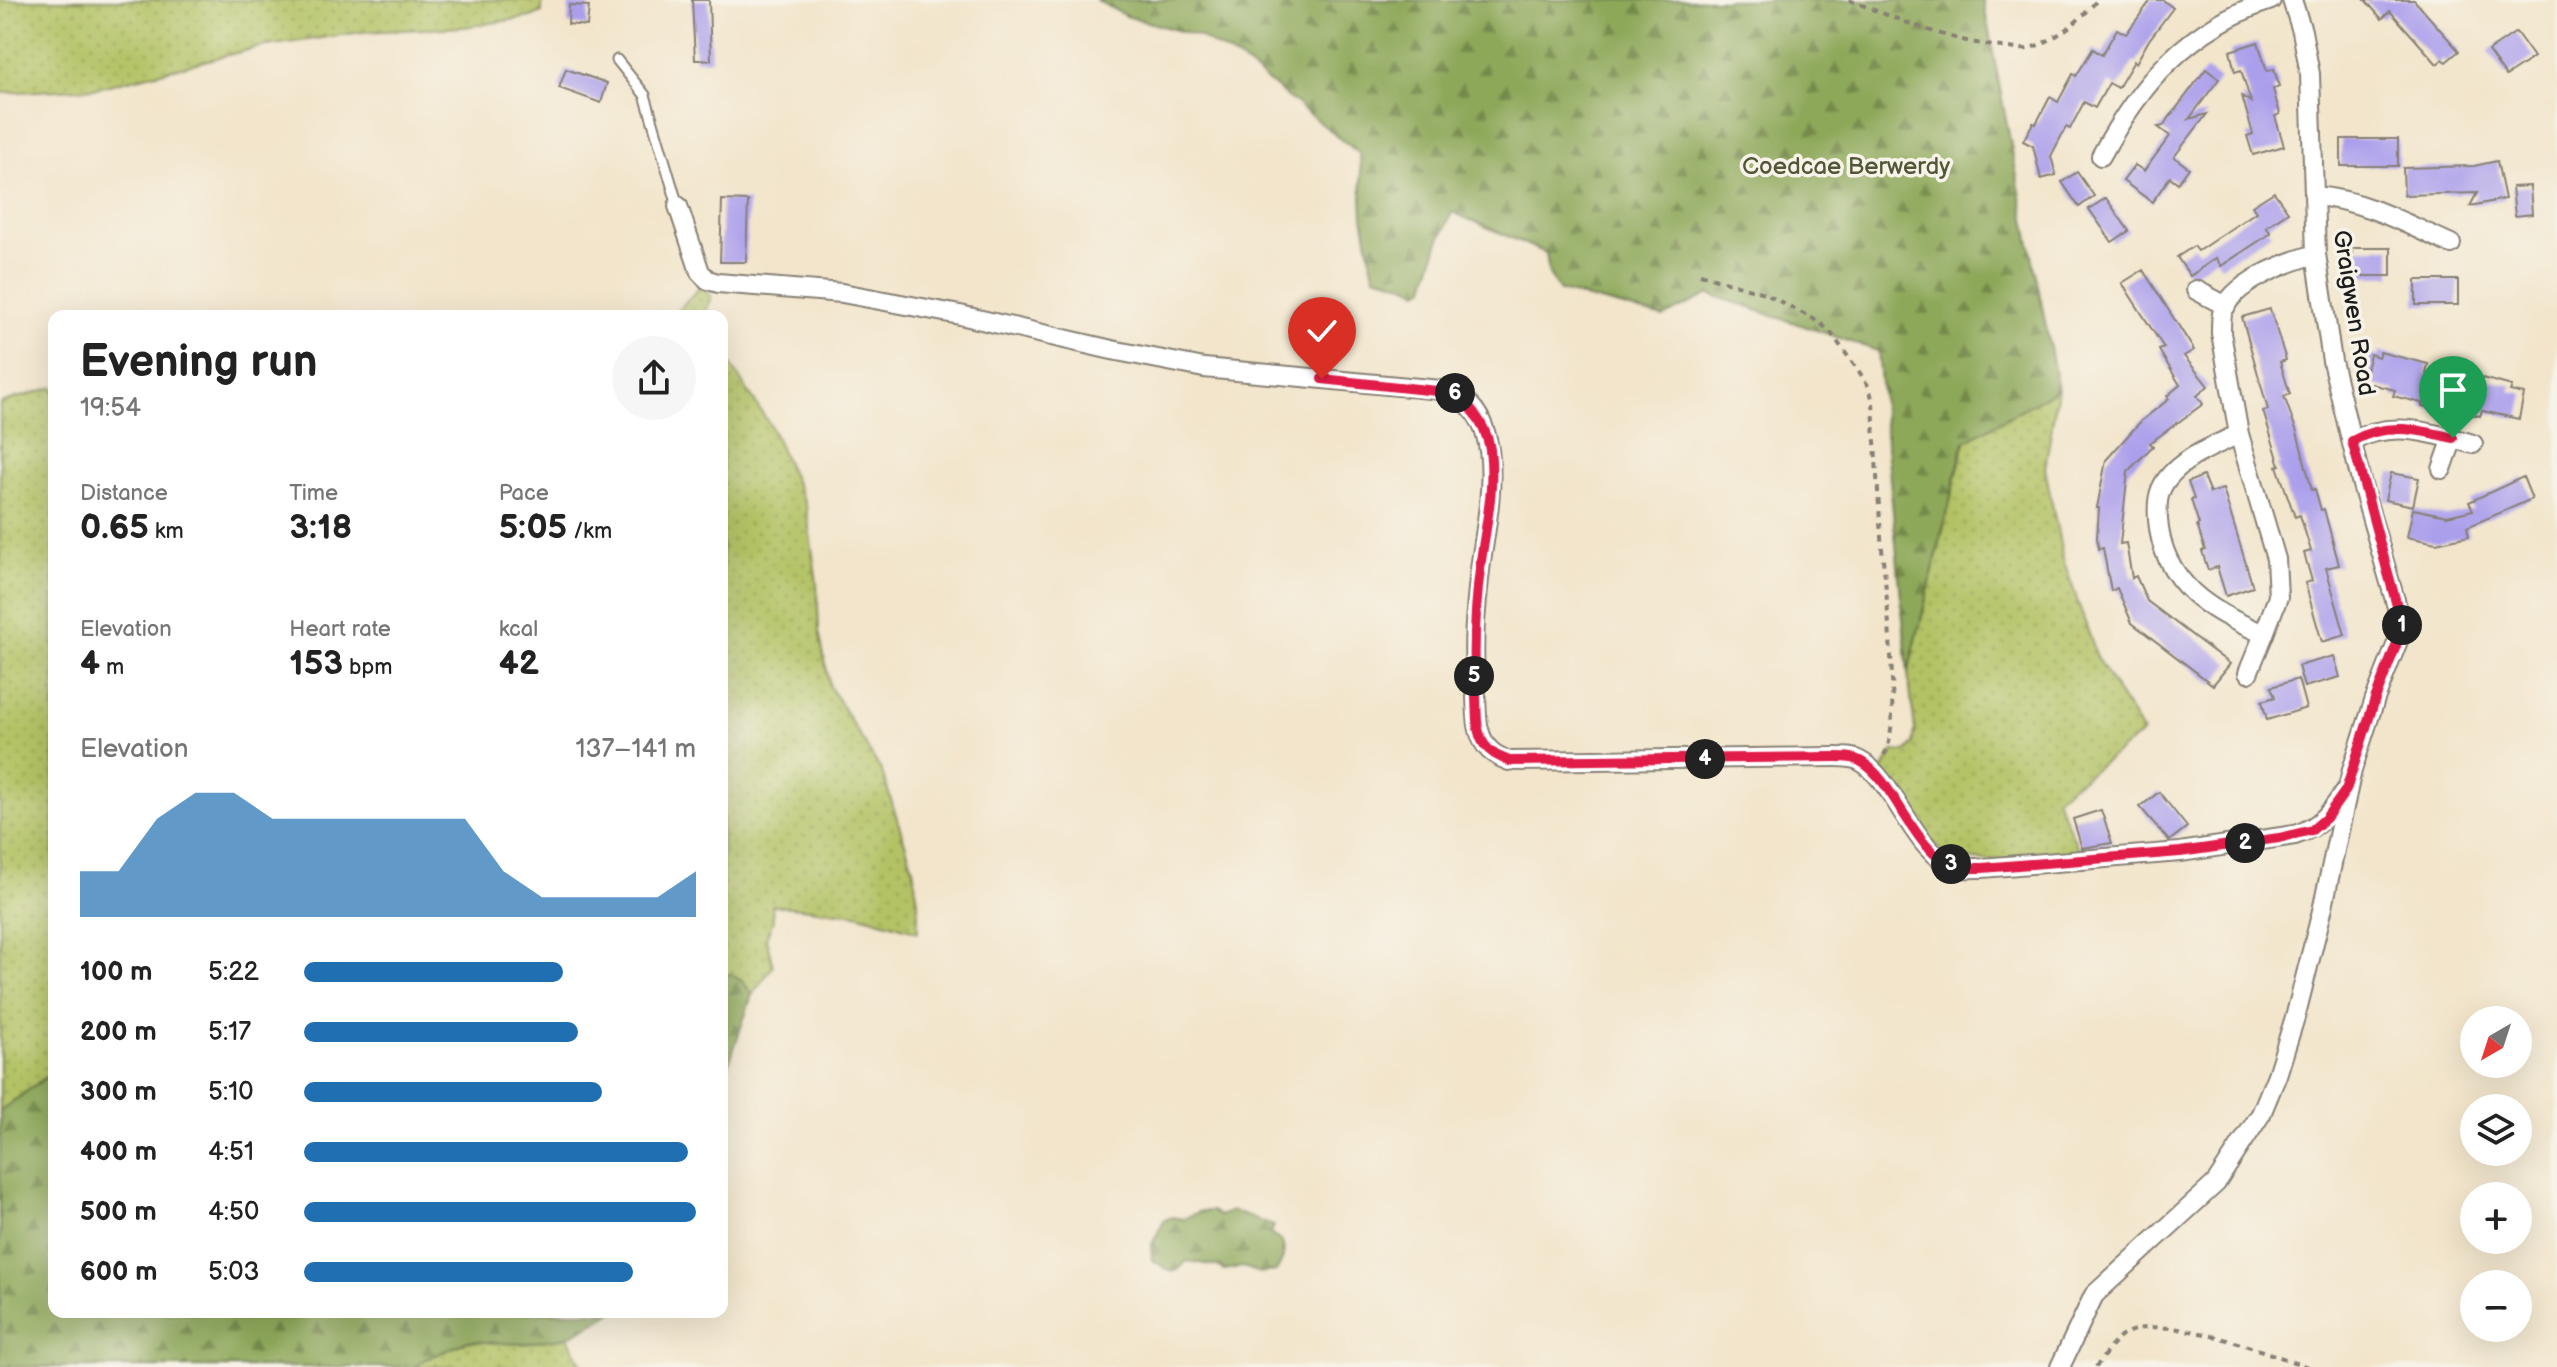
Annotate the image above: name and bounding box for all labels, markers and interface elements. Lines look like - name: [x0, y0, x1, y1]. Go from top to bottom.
- park label: Coedcae Berwerdy: [1742, 152, 1950, 181]
- street label: Graigwen Road: [2327, 228, 2381, 398]
- pin: [1288, 297, 1356, 379]
- icon: check: [1300, 309, 1344, 353]
- text: Evening run: [80, 336, 317, 389]
- button: share: [612, 336, 696, 420]
- pin: [2419, 356, 2487, 438]
- icon: arrive: [2431, 368, 2475, 412]
- pin: 6: [1435, 373, 1475, 413]
- text: 6: [1448, 379, 1462, 406]
- text: 19:54: [80, 393, 141, 424]
- text: Distance: [80, 480, 168, 507]
- text: Time: [289, 480, 338, 507]
- text: Pace: [499, 480, 549, 507]
- text: 0.65: [80, 507, 149, 548]
- text: 3:18: [289, 507, 352, 548]
- text: 5:05: [499, 507, 567, 548]
- text: km: [149, 518, 184, 545]
- text: /km: [567, 518, 612, 545]
- pin: 1: [2382, 605, 2422, 645]
- text: 1: [2397, 611, 2407, 638]
- text: Elevation: [80, 616, 172, 643]
- text: Heart rate: [289, 616, 391, 643]
- text: kcal: [499, 616, 538, 643]
- text: 4: [80, 643, 100, 684]
- text: 153: [289, 643, 343, 684]
- text: 42: [499, 643, 539, 684]
- text: m: [100, 654, 124, 681]
- text: bpm: [343, 654, 392, 681]
- pin: 5: [1454, 656, 1494, 696]
- text: 5: [1468, 662, 1480, 689]
- text: Elevation: [80, 734, 188, 765]
- text: 137–141 m: [576, 734, 696, 765]
- pin: 4: [1685, 739, 1725, 779]
- text: 4: [1699, 745, 1711, 772]
- pin: 2: [2225, 823, 2265, 863]
- text: 2: [2238, 829, 2252, 856]
- pin: 3: [1931, 844, 1971, 884]
- text: 3: [1945, 850, 1957, 877]
- text: 100 m: [80, 957, 153, 988]
- text: 5:22: [208, 957, 259, 988]
- north arrow: [2460, 1006, 2532, 1078]
- map controls: [2460, 1006, 2532, 1342]
- text: 200 m: [80, 1017, 157, 1048]
- text: 5:17: [208, 1017, 251, 1048]
- text: 300 m: [80, 1077, 157, 1108]
- text: 5:10: [208, 1077, 254, 1108]
- button: layers: [2460, 1094, 2532, 1166]
- text: 400 m: [80, 1137, 157, 1168]
- text: 4:51: [208, 1137, 254, 1168]
- button: +: [2460, 1182, 2532, 1254]
- text: 500 m: [80, 1197, 157, 1228]
- text: 4:50: [208, 1197, 259, 1228]
- text: 600 m: [80, 1257, 157, 1288]
- text: 5:03: [208, 1257, 259, 1288]
- button: −: [2460, 1270, 2532, 1342]

